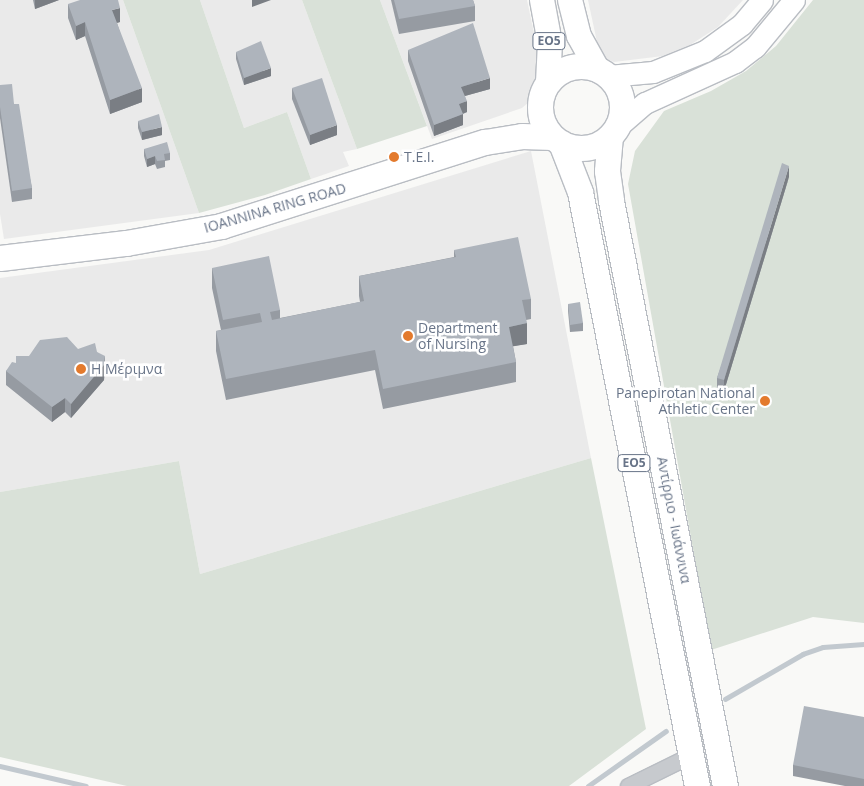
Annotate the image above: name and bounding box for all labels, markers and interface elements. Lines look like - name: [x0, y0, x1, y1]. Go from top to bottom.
- road number: ΕΟ5: [532, 31, 566, 50]
- place label: Τ.Ε.Ι.: [404, 149, 434, 165]
- marker: Τ.Ε.Ι.: [388, 151, 400, 163]
- street label: IOANNINA RING ROAD: [202, 180, 348, 236]
- place label: Department of Nursing: [418, 320, 497, 352]
- marker: Department of Nursing: [402, 330, 414, 342]
- place label: Η Μέριμνα: [91, 361, 162, 377]
- marker: Η Μέριμνα: [75, 363, 87, 375]
- place label: Panepirotan National Athletic Center: [616, 385, 755, 418]
- marker: Panepirotan National Athletic Center: [759, 395, 771, 407]
- road number: ΕΟ5: [616, 453, 652, 472]
- street label: Αντίρριο - Ιωάννινα: [653, 455, 695, 585]

